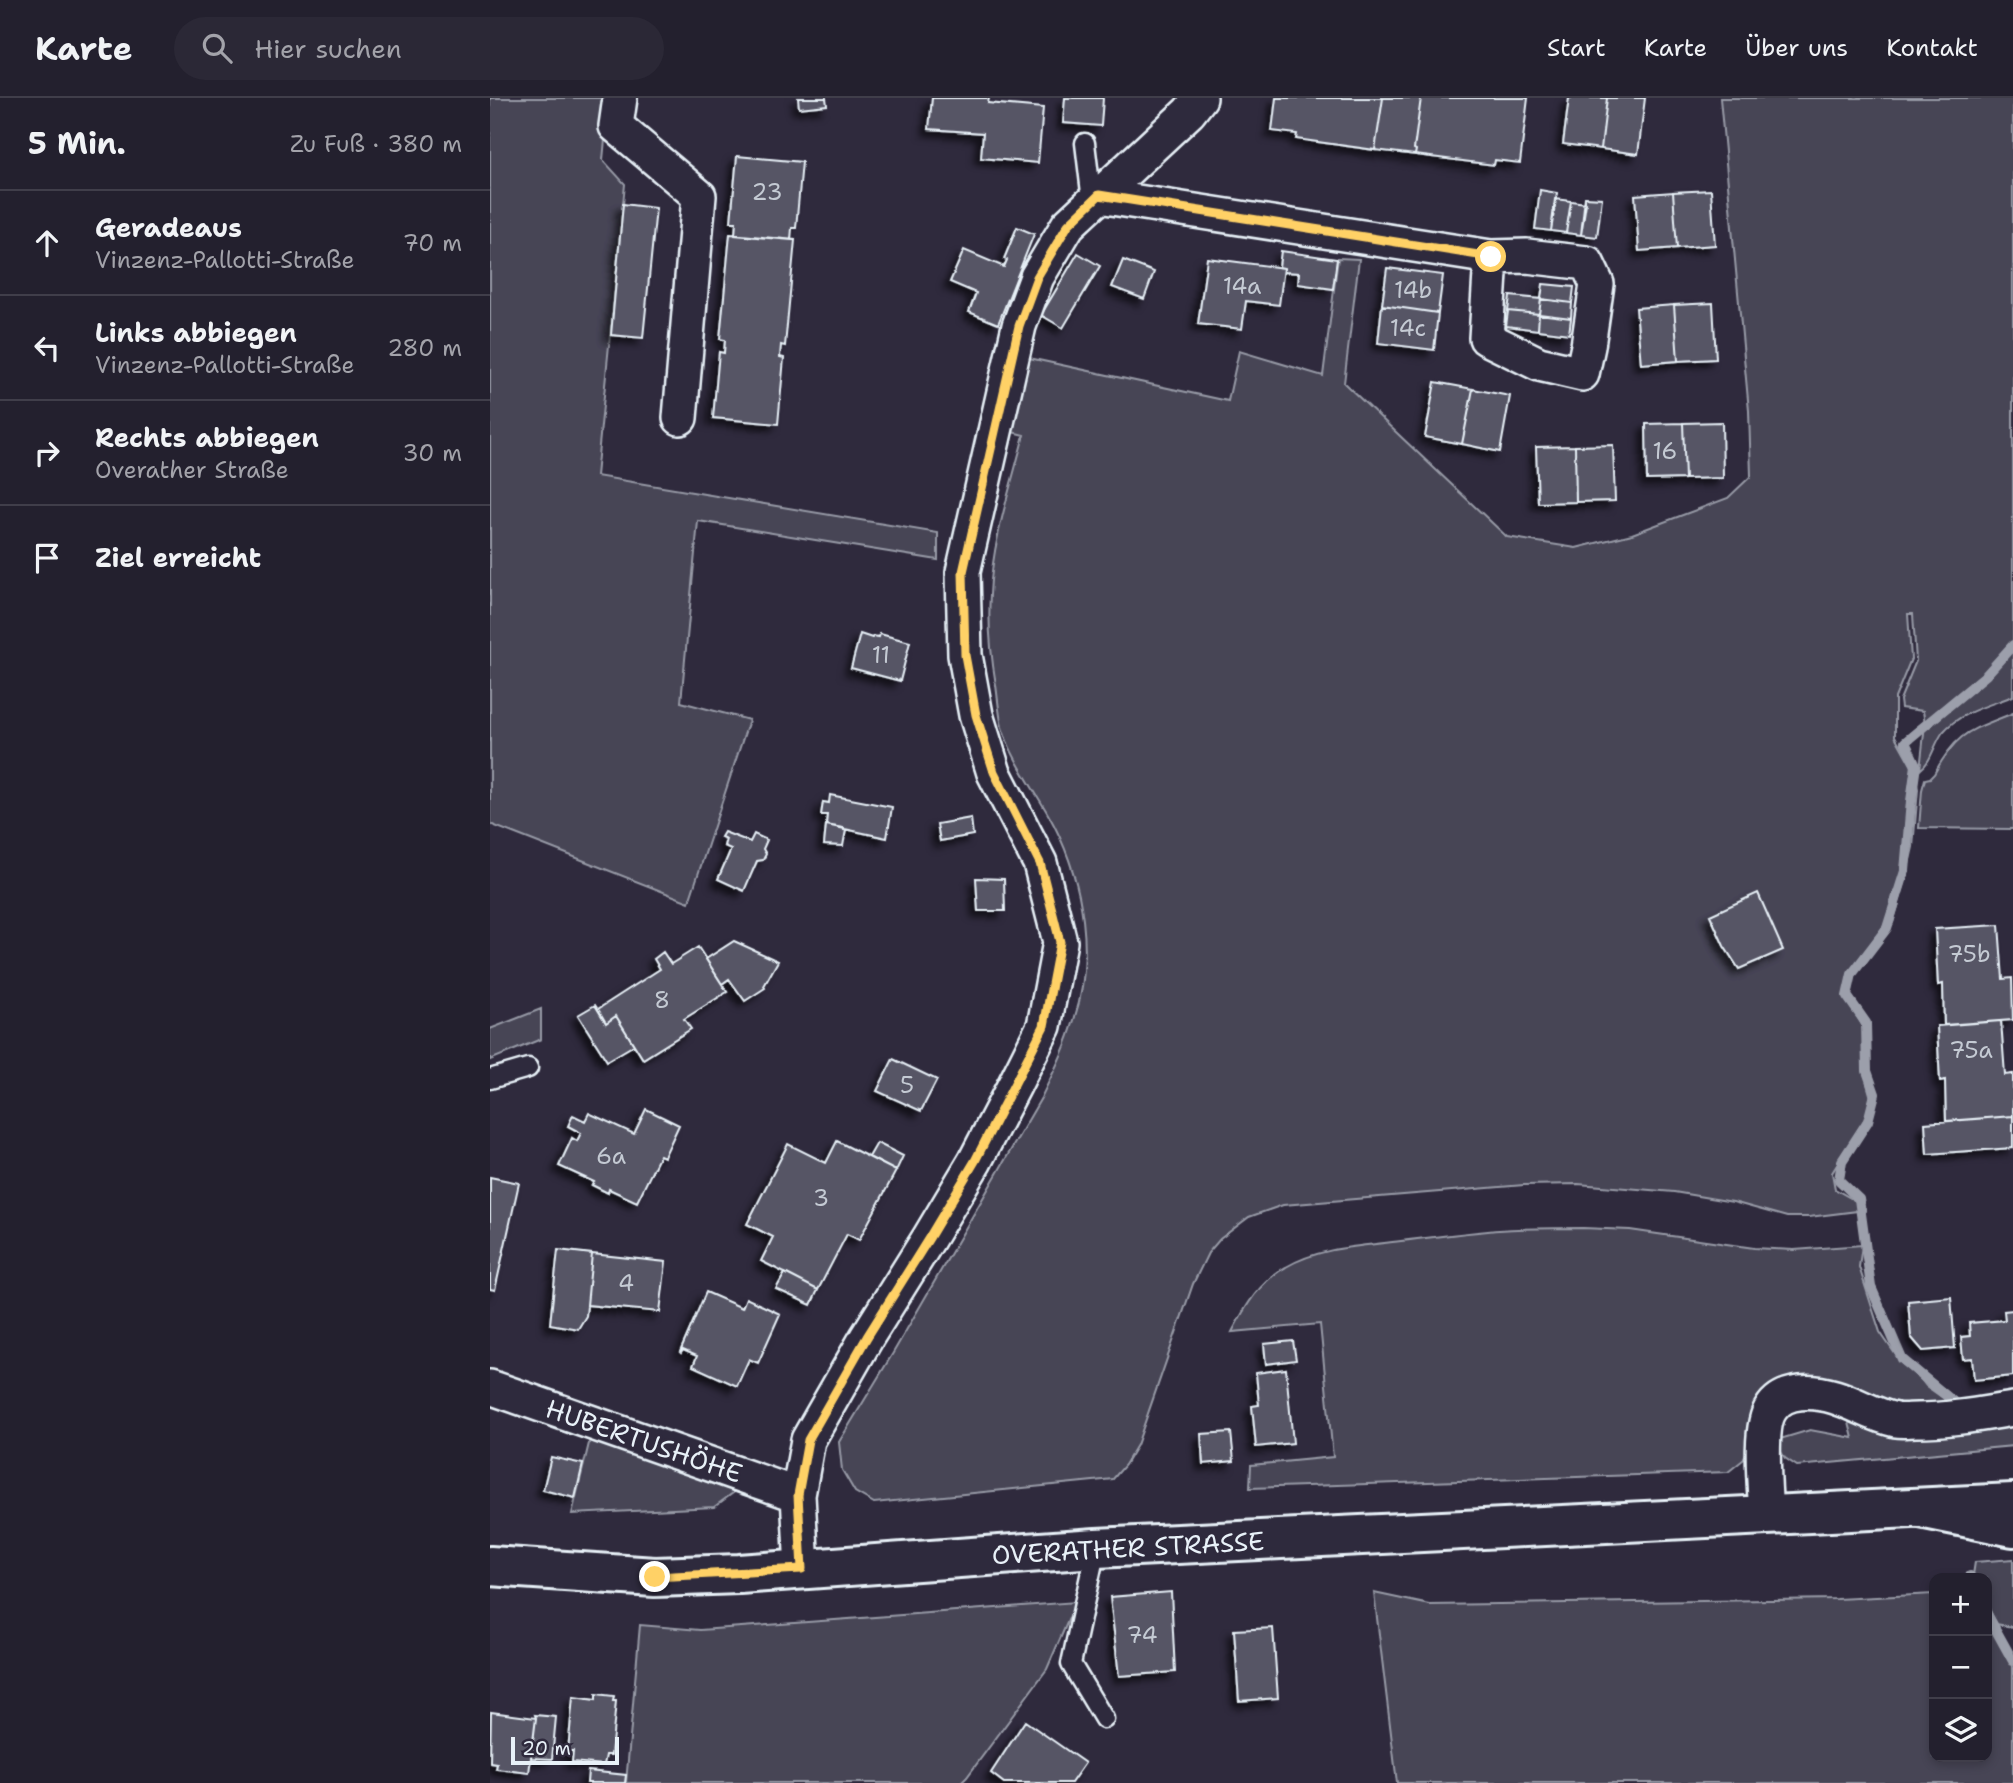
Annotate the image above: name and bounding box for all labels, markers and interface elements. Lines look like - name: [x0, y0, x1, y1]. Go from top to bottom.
- search box: [174, 17, 664, 80]
- text: Karte: [35, 26, 132, 71]
- icon: search: [198, 29, 236, 67]
- text: Hier suchen: [254, 31, 402, 66]
- text: Start: [1547, 32, 1606, 64]
- text: Karte: [1644, 32, 1707, 64]
- text: Über uns: [1745, 32, 1848, 64]
- text: Kontakt: [1886, 32, 1978, 64]
- text: 5 Min.: [28, 123, 126, 164]
- text: Zu Fuß · 380 m: [290, 129, 462, 159]
- house number: 23: [751, 177, 783, 207]
- text: Geradeaus: [95, 210, 242, 245]
- icon: ahead: [28, 224, 66, 262]
- text: 70 m: [403, 228, 462, 258]
- route start: [1475, 241, 1506, 272]
- text: Vinzenz-Pallotti-Straße: [95, 245, 354, 275]
- house number: 14a: [1223, 271, 1261, 301]
- house number: 14b: [1394, 275, 1432, 305]
- house number: 14c: [1390, 313, 1426, 343]
- text: Links abbiegen: [95, 315, 297, 350]
- icon: left: [28, 329, 66, 367]
- text: 280 m: [387, 333, 462, 363]
- text: Vinzenz-Pallotti-Straße: [95, 350, 354, 380]
- text: Rechts abbiegen: [95, 420, 319, 455]
- icon: right: [28, 434, 66, 472]
- house number: 16: [1653, 436, 1677, 466]
- text: 30 m: [403, 438, 462, 468]
- text: Overather Straße: [95, 455, 289, 485]
- icon: arrive: [28, 539, 66, 577]
- text: Ziel erreicht: [95, 540, 261, 575]
- house number: 11: [872, 640, 890, 670]
- house number: 75b: [1948, 939, 1990, 969]
- house number: 8: [654, 985, 670, 1015]
- house number: 75a: [1949, 1035, 1993, 1065]
- house number: 5: [900, 1070, 914, 1100]
- house number: 6a: [596, 1141, 626, 1171]
- house number: 3: [813, 1183, 829, 1213]
- house number: 4: [618, 1268, 634, 1298]
- street label: HUBERTUSHÖHE: [541, 1390, 747, 1491]
- street label: OVERATHER STRASSE: [991, 1523, 1265, 1572]
- route end: [639, 1561, 670, 1592]
- map controls: [1929, 1573, 1992, 1762]
- button: +: [1929, 1573, 1992, 1636]
- house number: 74: [1126, 1620, 1158, 1650]
- button: −: [1929, 1636, 1992, 1699]
- button: layers: [1929, 1699, 1992, 1762]
- scale bar: [511, 1734, 620, 1766]
- text: 20 m: [522, 1736, 571, 1761]

